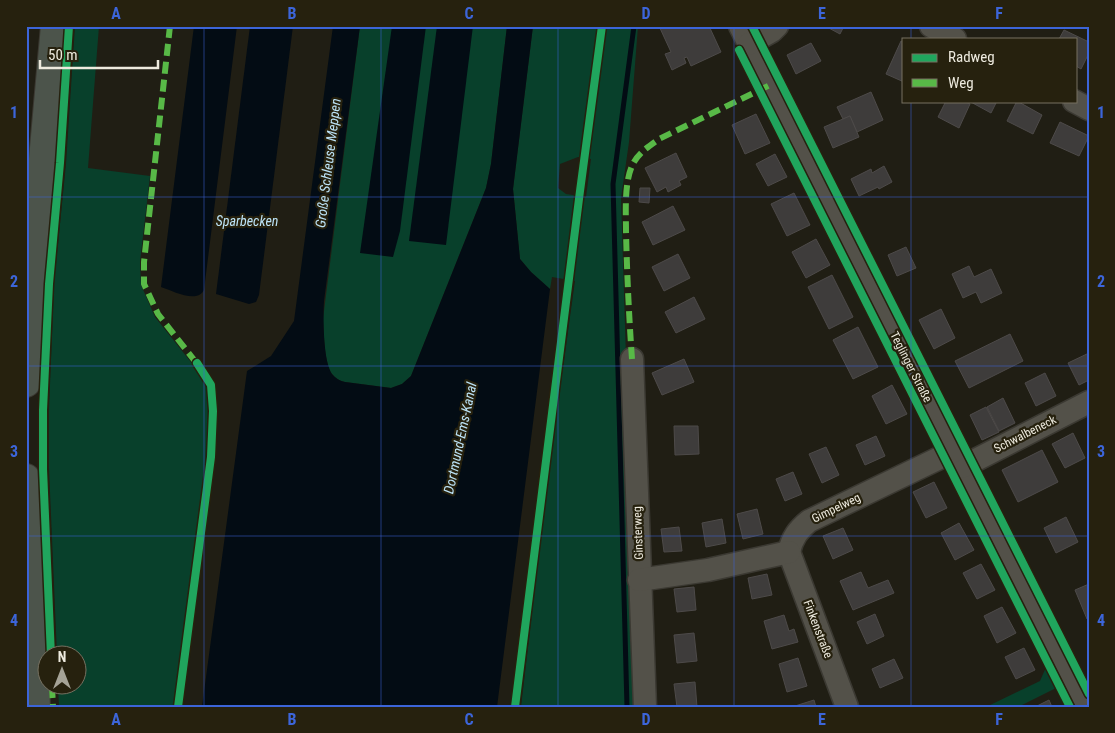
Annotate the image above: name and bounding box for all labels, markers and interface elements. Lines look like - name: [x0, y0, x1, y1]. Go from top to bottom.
- text: A: [111, 4, 121, 23]
- text: B: [288, 4, 297, 23]
- text: C: [464, 4, 474, 23]
- text: D: [641, 4, 651, 23]
- text: E: [818, 4, 826, 23]
- text: F: [995, 4, 1003, 23]
- scale bar: [40, 38, 158, 70]
- legend: [902, 38, 1078, 102]
- text: 50 m: [48, 46, 78, 64]
- text: Radweg: [948, 48, 995, 66]
- text: Weg: [948, 74, 974, 92]
- water label: Große Schleuse Meppen: [312, 97, 344, 229]
- text: 1: [10, 103, 18, 122]
- text: 1: [1097, 103, 1105, 122]
- water label: Sparbecken: [216, 213, 278, 229]
- text: 2: [10, 272, 18, 291]
- text: 2: [1097, 272, 1105, 291]
- street label: Teglinger Straße: [887, 329, 935, 405]
- water label: Dortmund-Ems-Kanal: [440, 380, 480, 495]
- street label: Schwalbeneck: [992, 412, 1059, 456]
- text: 3: [10, 442, 18, 461]
- text: 3: [1097, 442, 1105, 461]
- street label: Gimpelweg: [809, 490, 863, 526]
- street label: Ginsterweg: [630, 506, 646, 560]
- street label: Finkenstraße: [801, 598, 836, 660]
- text: 4: [10, 611, 18, 630]
- text: 4: [1097, 611, 1105, 630]
- north arrow: [38, 646, 88, 696]
- text: N: [58, 649, 66, 665]
- text: A: [111, 710, 121, 729]
- text: B: [288, 710, 297, 729]
- text: C: [464, 710, 474, 729]
- text: D: [641, 710, 651, 729]
- text: E: [818, 710, 826, 729]
- text: F: [995, 710, 1003, 729]

